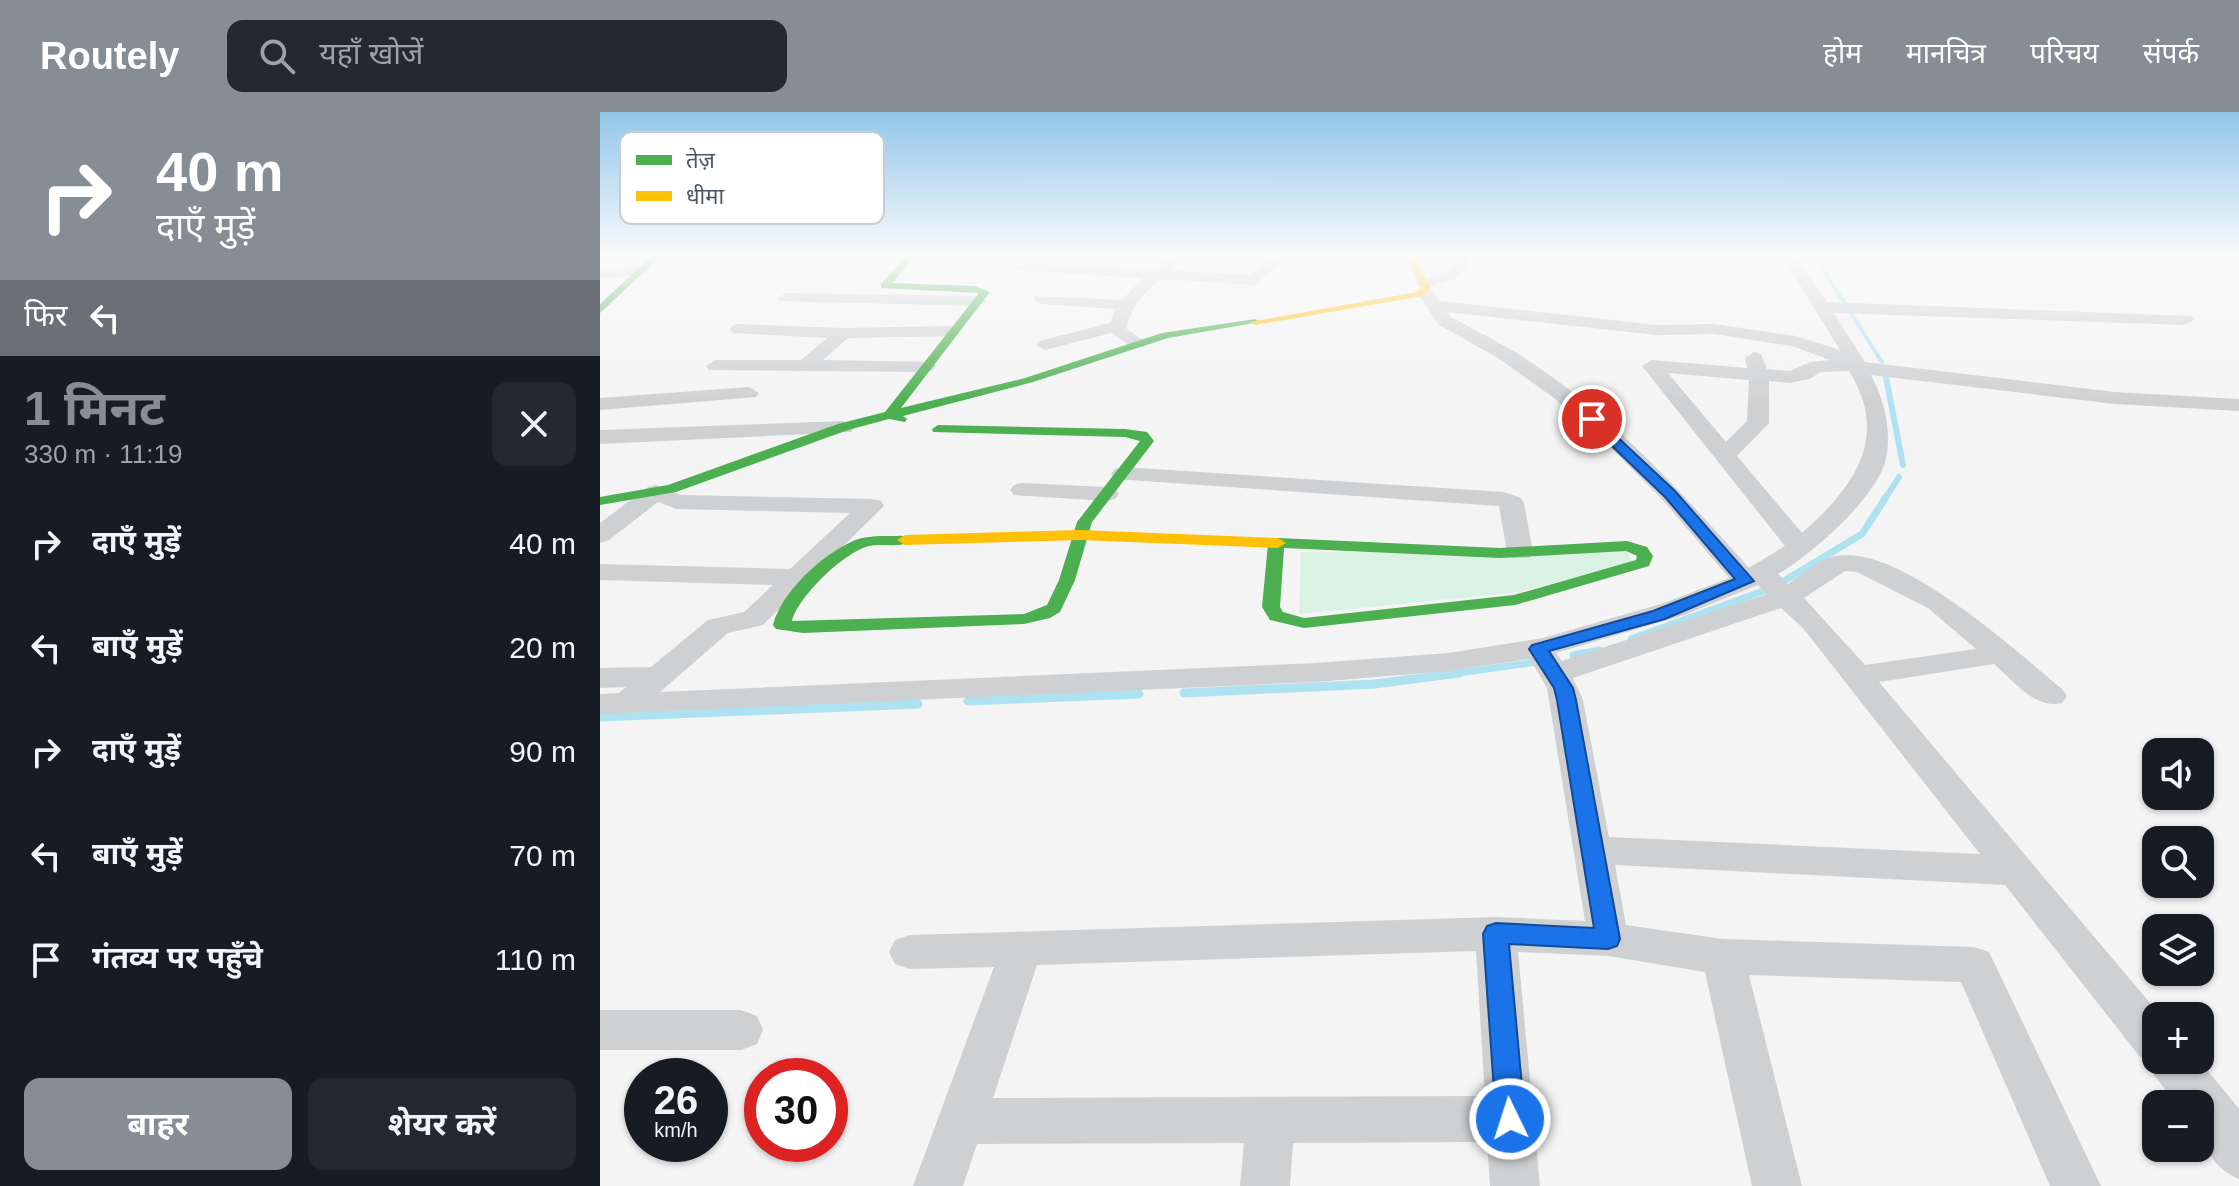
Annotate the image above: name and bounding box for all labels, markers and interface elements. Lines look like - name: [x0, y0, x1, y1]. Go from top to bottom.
- search box: [227, 20, 787, 92]
- icon: search: [255, 34, 299, 78]
- text: Routely: [40, 35, 179, 77]
- text: यहाँ खोजें: [319, 37, 423, 70]
- text: होम: [1823, 38, 1862, 69]
- text: मानचित्र: [1906, 38, 1986, 69]
- text: परिचय: [2030, 38, 2099, 69]
- text: संपर्क: [2143, 38, 2199, 69]
- legend: [620, 132, 884, 224]
- text: 40 m: [156, 140, 284, 203]
- icon: right: [24, 144, 128, 248]
- text: तेज़: [686, 147, 716, 173]
- text: धीमा: [686, 184, 724, 209]
- text: दाएँ मुड़ें: [156, 206, 255, 247]
- icon: left: [83, 296, 127, 340]
- text: फिर: [24, 299, 67, 332]
- text: 1 मिनट: [24, 382, 165, 435]
- button: close: [492, 382, 576, 466]
- pin: [1558, 385, 1626, 453]
- icon: arrive: [1570, 397, 1614, 441]
- text: 330 m · 11:19: [24, 439, 183, 469]
- icon: right: [24, 522, 68, 566]
- text: दाएँ मुड़ें: [92, 525, 181, 558]
- text: 40 m: [509, 527, 576, 560]
- icon: left: [24, 626, 68, 670]
- text: बाएँ मुड़ें: [92, 629, 183, 662]
- text: 20 m: [509, 631, 576, 664]
- icon: right: [24, 730, 68, 774]
- text: दाएँ मुड़ें: [92, 733, 181, 766]
- text: 90 m: [509, 735, 576, 768]
- map controls: [2142, 738, 2214, 1162]
- button: sound: [2142, 738, 2214, 810]
- button: search: [2142, 826, 2214, 898]
- icon: left: [24, 834, 68, 878]
- text: बाएँ मुड़ें: [92, 837, 183, 870]
- text: 70 m: [509, 839, 576, 872]
- button: layers: [2142, 914, 2214, 986]
- icon: arrive: [24, 938, 68, 982]
- text: गंतव्य पर पहुँचे: [92, 941, 263, 974]
- text: 110 m: [495, 943, 576, 976]
- button: +: [2142, 1002, 2214, 1074]
- speed limit sign: 30: [744, 1058, 848, 1162]
- position arrow: [1468, 1077, 1552, 1161]
- button: बाहर: [24, 1078, 292, 1170]
- button: शेयर करें: [308, 1078, 576, 1170]
- text: 26: [654, 1078, 698, 1122]
- button: −: [2142, 1090, 2214, 1162]
- text: km/h: [654, 1119, 698, 1141]

